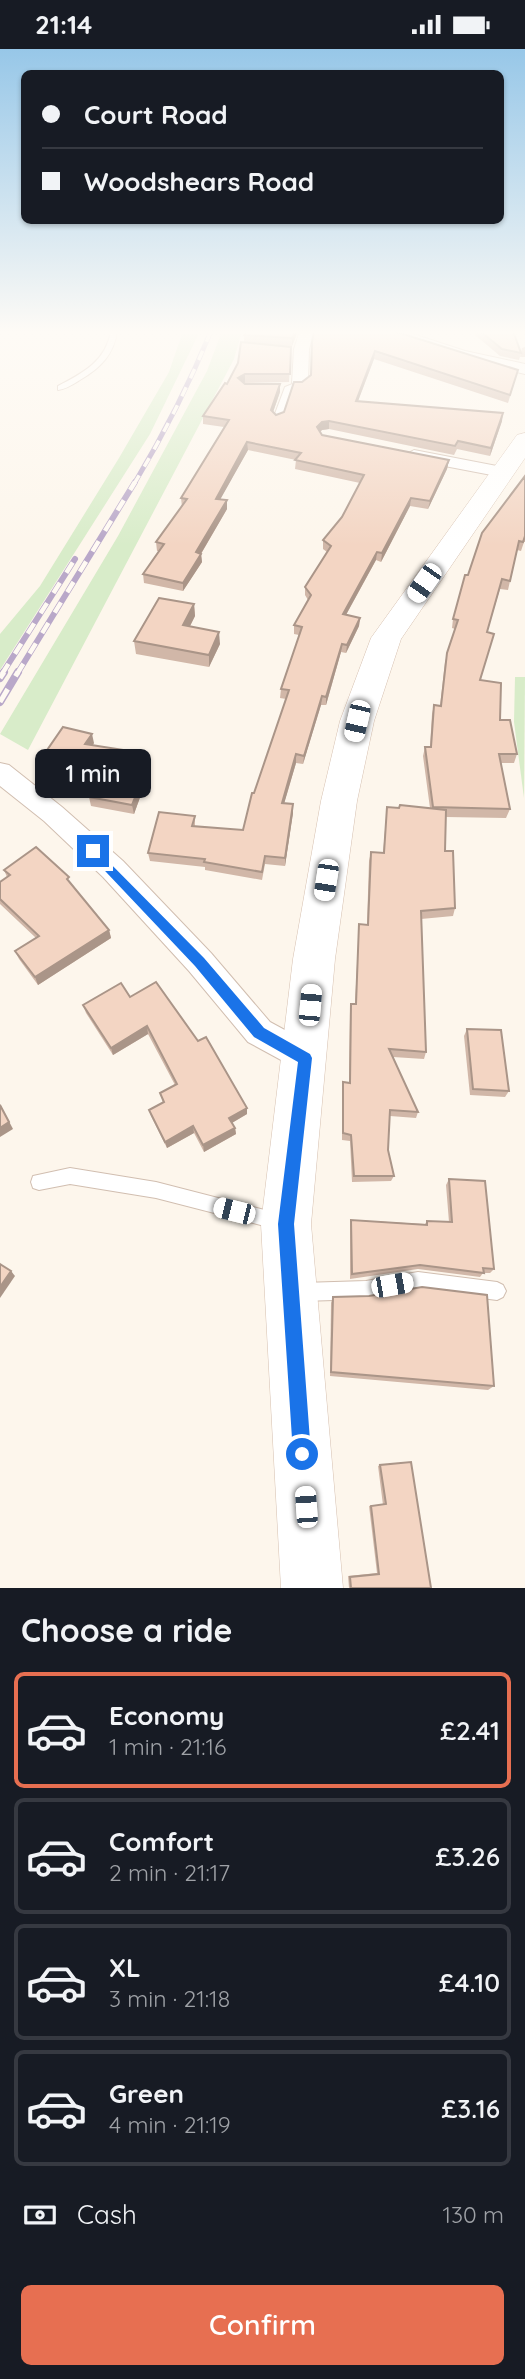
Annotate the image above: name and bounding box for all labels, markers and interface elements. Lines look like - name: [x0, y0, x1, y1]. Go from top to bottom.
- text: 21:14: [35, 8, 92, 41]
- text: Court Road: [84, 98, 228, 131]
- text: Woodshears Road: [84, 165, 314, 198]
- car: [404, 560, 445, 606]
- car: [343, 698, 372, 744]
- callout: 1 min: [35, 749, 151, 799]
- text: 1 min: [65, 759, 121, 788]
- route end: [77, 835, 109, 867]
- car: [313, 858, 340, 902]
- car: [298, 983, 323, 1027]
- car: [212, 1196, 257, 1226]
- car: [370, 1271, 415, 1299]
- route start: [286, 1438, 318, 1470]
- car: [295, 1485, 318, 1529]
- text: Choose a ride: [21, 1610, 233, 1650]
- icon: car: [25, 1699, 88, 1762]
- text: Economy: [109, 1699, 224, 1732]
- text: £2.41: [440, 1714, 500, 1747]
- text: 1 min · 21:16: [109, 1732, 226, 1761]
- icon: car: [25, 1825, 88, 1888]
- text: Comfort: [109, 1825, 214, 1858]
- text: £3.26: [435, 1840, 500, 1873]
- text: 2 min · 21:17: [109, 1858, 230, 1887]
- icon: car: [25, 1951, 88, 2014]
- text: XL: [109, 1951, 141, 1984]
- text: £4.10: [439, 1966, 500, 1999]
- text: 3 min · 21:18: [109, 1984, 230, 2013]
- icon: car: [25, 2077, 88, 2140]
- text: Green: [109, 2077, 184, 2110]
- text: £3.16: [441, 2092, 500, 2125]
- text: 4 min · 21:19: [109, 2110, 231, 2139]
- icon: cash: [21, 2196, 59, 2234]
- text: Cash: [77, 2198, 137, 2231]
- text: 130 m: [442, 2200, 504, 2229]
- button: Confirm: [21, 2285, 504, 2365]

